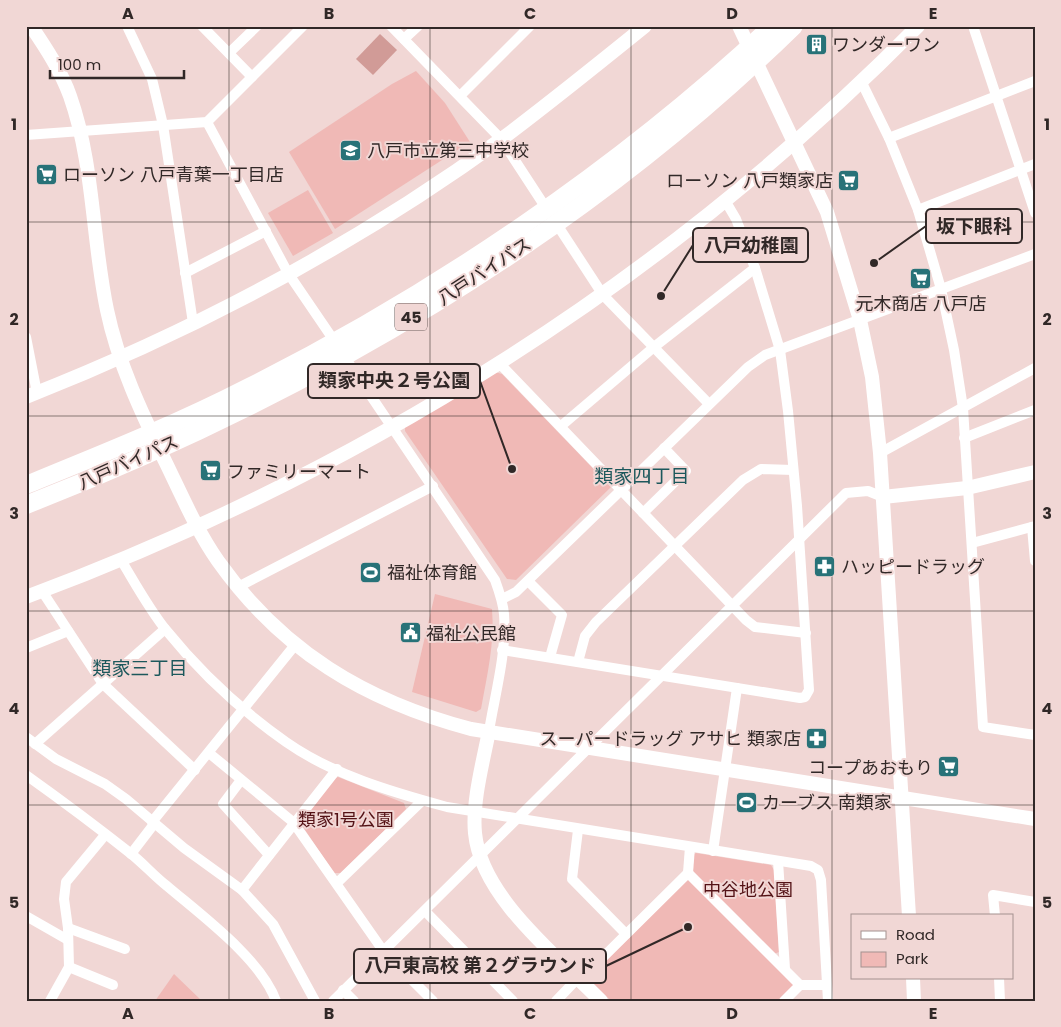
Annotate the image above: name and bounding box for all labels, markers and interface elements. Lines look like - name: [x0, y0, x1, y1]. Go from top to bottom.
- text: A: [122, 2, 134, 25]
- text: B: [324, 2, 334, 25]
- text: C: [524, 2, 536, 25]
- text: D: [726, 2, 738, 25]
- text: E: [929, 2, 937, 25]
- building icon: ワンダーワン: [804, 32, 828, 56]
- place label: ワンダーワン: [832, 32, 940, 57]
- scale bar: [50, 48, 184, 80]
- text: 100 m: [58, 54, 101, 75]
- text: 1: [11, 113, 17, 136]
- text: 1: [1044, 113, 1050, 136]
- school or university icon: 八戸市立第三中学校: [339, 138, 363, 162]
- place label: 八戸市立第三中学校: [367, 138, 529, 163]
- supermarket icon: ローソン 八戸青葉一丁目店: [35, 162, 59, 186]
- place label: ローソン 八戸青葉一丁目店: [63, 162, 284, 187]
- place label: ローソン 八戸類家店: [666, 168, 833, 193]
- supermarket icon: ローソン 八戸類家店: [837, 168, 861, 192]
- callout: 坂下眼科: [926, 209, 1022, 243]
- text: 坂下眼科: [936, 213, 1012, 240]
- callout: 八戸幼稚園: [693, 228, 808, 262]
- street label: 八戸バイパス: [432, 231, 536, 311]
- text: 八戸幼稚園: [703, 232, 799, 259]
- supermarket icon: 元木商店 八戸店: [909, 266, 933, 290]
- place label: 元木商店 八戸店: [856, 291, 986, 316]
- road number: 45: [395, 304, 427, 330]
- text: 2: [9, 308, 19, 331]
- text: 2: [1042, 308, 1052, 331]
- callout: 類家中央２号公園: [308, 364, 480, 398]
- text: 類家中央２号公園: [318, 367, 470, 394]
- street label: 八戸バイパス: [74, 429, 182, 495]
- supermarket icon: ファミリーマート: [199, 459, 223, 483]
- place label: ファミリーマート: [227, 459, 371, 484]
- district label: 類家四丁目: [594, 463, 690, 490]
- text: 3: [9, 502, 19, 525]
- text: 3: [1042, 502, 1052, 525]
- pharmacy icon: ハッピードラッグ: [813, 554, 837, 578]
- place label: ハッピードラッグ: [841, 554, 985, 579]
- sports icon: 福祉体育館: [359, 560, 383, 584]
- place label: 福祉体育館: [387, 560, 477, 585]
- public building icon: 福祉公民館: [398, 621, 422, 645]
- place label: 福祉公民館: [426, 621, 516, 646]
- district label: 類家三丁目: [92, 655, 188, 682]
- text: 4: [9, 697, 20, 720]
- text: 4: [1042, 697, 1053, 720]
- place label: スーパードラッグ アサヒ 類家店: [540, 726, 801, 751]
- pharmacy icon: スーパードラッグ アサヒ 類家店: [805, 726, 829, 750]
- place label: コープあおもり: [808, 755, 933, 780]
- supermarket icon: コープあおもり: [937, 755, 961, 779]
- sports icon: カーブス 南類家: [734, 790, 758, 814]
- place label: カーブス 南類家: [762, 790, 892, 815]
- park label: 類家1号公園: [298, 807, 394, 832]
- park label: 中谷地公園: [703, 877, 793, 902]
- text: 5: [9, 891, 19, 914]
- text: 5: [1042, 891, 1052, 914]
- legend: [851, 914, 1014, 980]
- text: Road: [896, 924, 935, 945]
- text: Park: [896, 948, 928, 969]
- callout: 八戸東高校 第２グラウンド: [354, 949, 606, 983]
- text: 八戸東高校 第２グラウンド: [364, 952, 596, 979]
- text: A: [122, 1002, 134, 1025]
- text: B: [324, 1002, 334, 1025]
- text: C: [524, 1002, 536, 1025]
- text: D: [726, 1002, 738, 1025]
- text: E: [929, 1002, 937, 1025]

